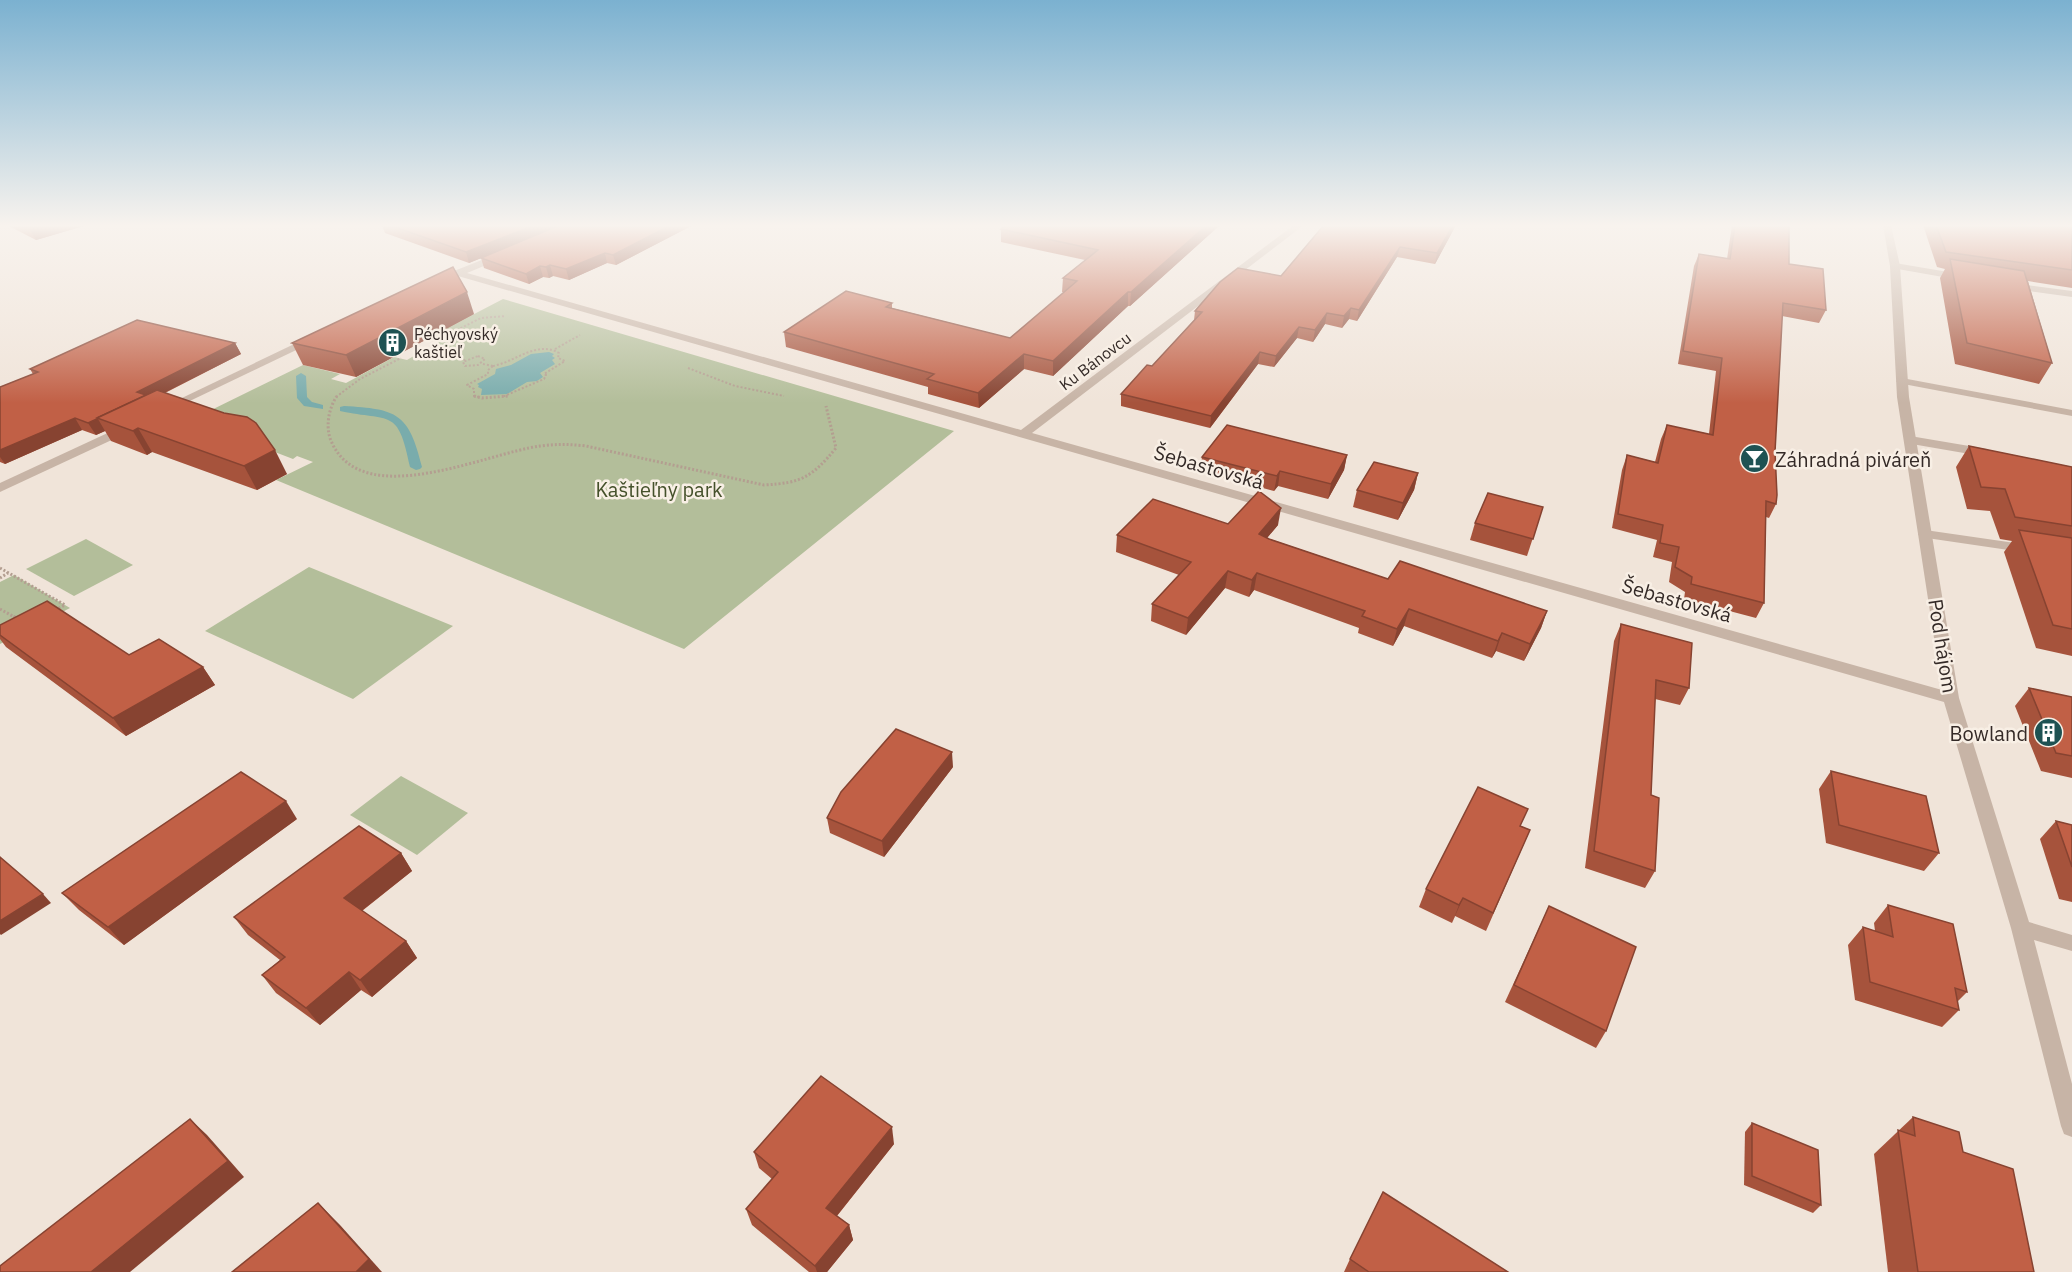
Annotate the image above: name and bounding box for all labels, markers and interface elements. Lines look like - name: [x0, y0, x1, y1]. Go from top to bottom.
- place label: Péchyovský kaštieľ: [414, 324, 498, 362]
- building icon: Péchyovský kaštieľ: [377, 327, 409, 359]
- street label: Ku Bánovcu: [1055, 328, 1135, 394]
- street label: Šebastovská: [1151, 438, 1267, 496]
- bar icon: Záhradná piváreň: [1738, 443, 1770, 475]
- place label: Záhradná piváreň: [1775, 446, 1931, 473]
- park label: Kaštieľny park: [595, 476, 723, 503]
- street label: Šebastovská: [1619, 571, 1735, 629]
- street label: Pod hájom: [1922, 597, 1964, 695]
- building icon: Bowland: [2033, 717, 2065, 749]
- place label: Bowland: [1949, 720, 2028, 747]

